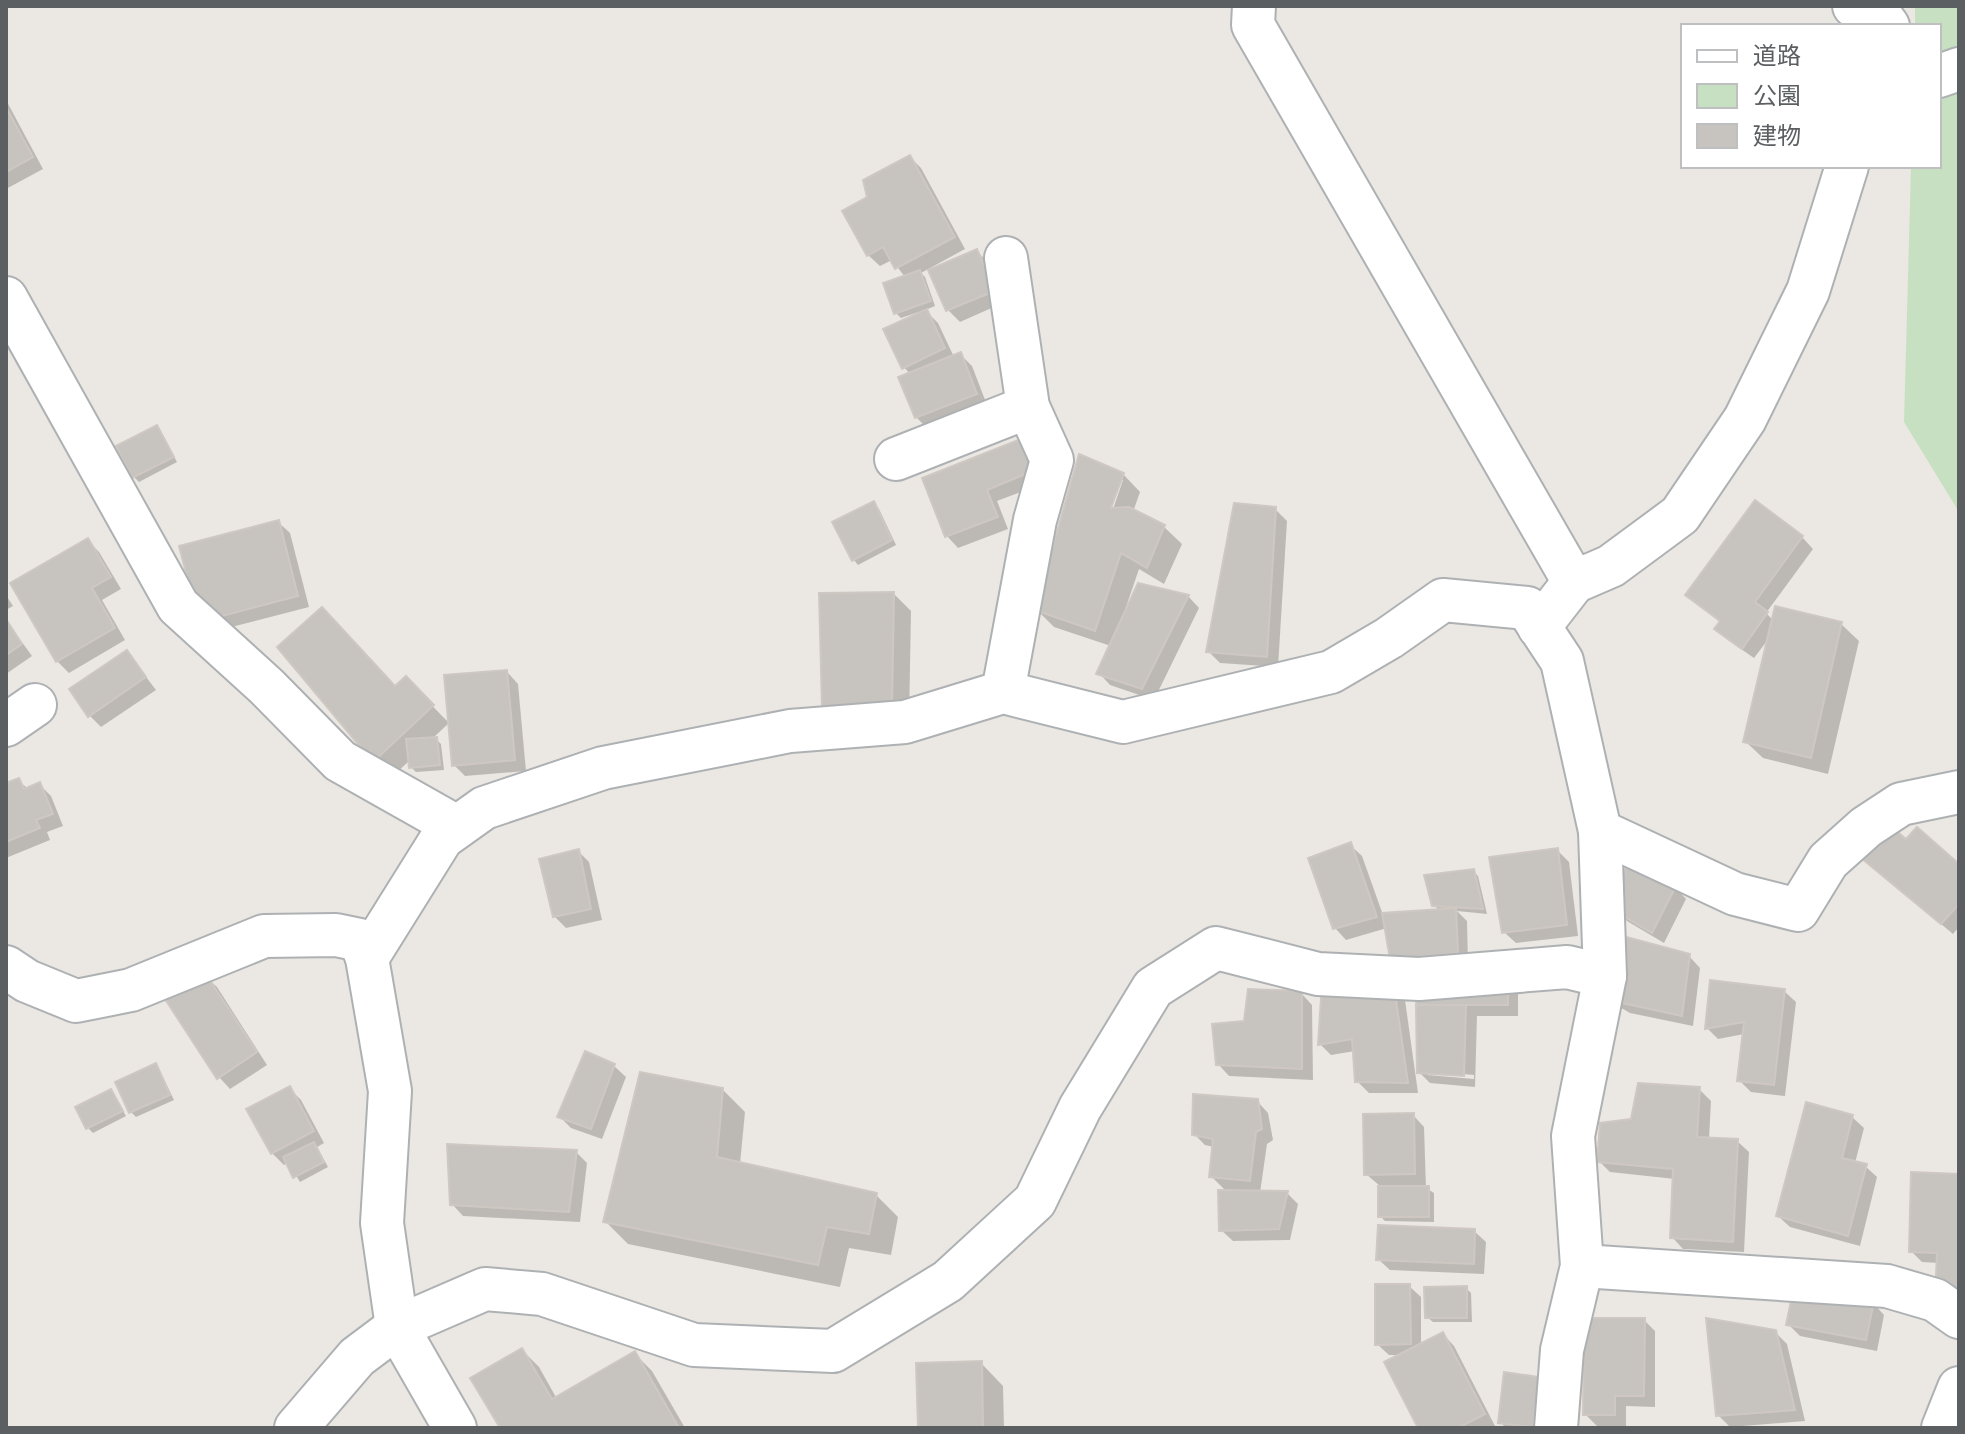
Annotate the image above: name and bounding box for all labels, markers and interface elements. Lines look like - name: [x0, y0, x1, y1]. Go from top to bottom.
- legend: [1681, 24, 1941, 168]
- text: 道路: [1753, 41, 1801, 70]
- text: 公園: [1753, 81, 1801, 110]
- text: 建物: [1753, 121, 1801, 150]

